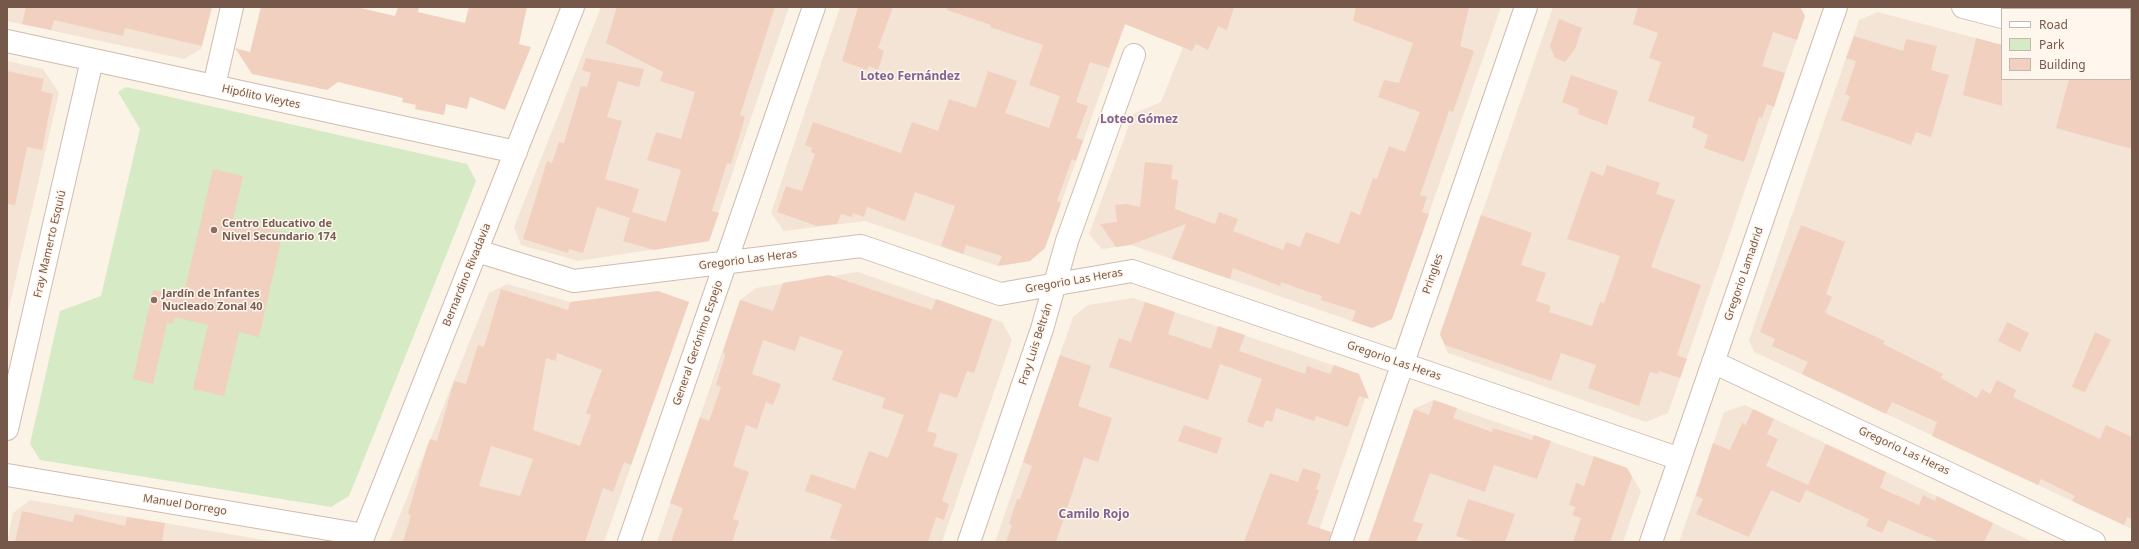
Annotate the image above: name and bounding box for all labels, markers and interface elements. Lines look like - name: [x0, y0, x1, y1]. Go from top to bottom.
- legend: [2001, 8, 2131, 80]
- text: Road: [2039, 16, 2068, 33]
- text: Park: [2039, 36, 2064, 53]
- text: Building: [2039, 56, 2086, 73]
- district label: Loteo Fernández: [860, 70, 960, 84]
- street label: Hipólito Vieytes: [220, 82, 302, 112]
- district label: Loteo Gómez: [1100, 113, 1178, 127]
- street label: Fray Mamerto Esquiú: [31, 189, 69, 299]
- place label: Centro Educativo de Nivel Secundario 174: [222, 217, 336, 243]
- street label: Bernardino Rivadavia: [440, 221, 494, 329]
- marker: Centro Educativo de Nivel Secundario 174: [209, 225, 219, 235]
- street label: Gregorio Lamadrid: [1722, 225, 1766, 323]
- street label: Gregorio Las Heras: [698, 247, 798, 273]
- street label: Pringles: [1420, 252, 1446, 296]
- street label: Gregorio Las Heras: [1024, 266, 1124, 296]
- street label: General Gerónimo Espejo: [670, 279, 726, 407]
- place label: Jardín de Infantes Nucleado Zonal 40: [162, 287, 263, 313]
- marker: Jardín de Infantes Nucleado Zonal 40: [149, 295, 159, 305]
- street label: Fray Luis Beltrán: [1016, 301, 1056, 387]
- street label: Gregorio Las Heras: [1345, 339, 1443, 383]
- street label: Gregorio Las Heras: [1856, 424, 1952, 478]
- street label: Manuel Dorrego: [142, 492, 228, 518]
- district label: Camilo Rojo: [1059, 508, 1129, 522]

